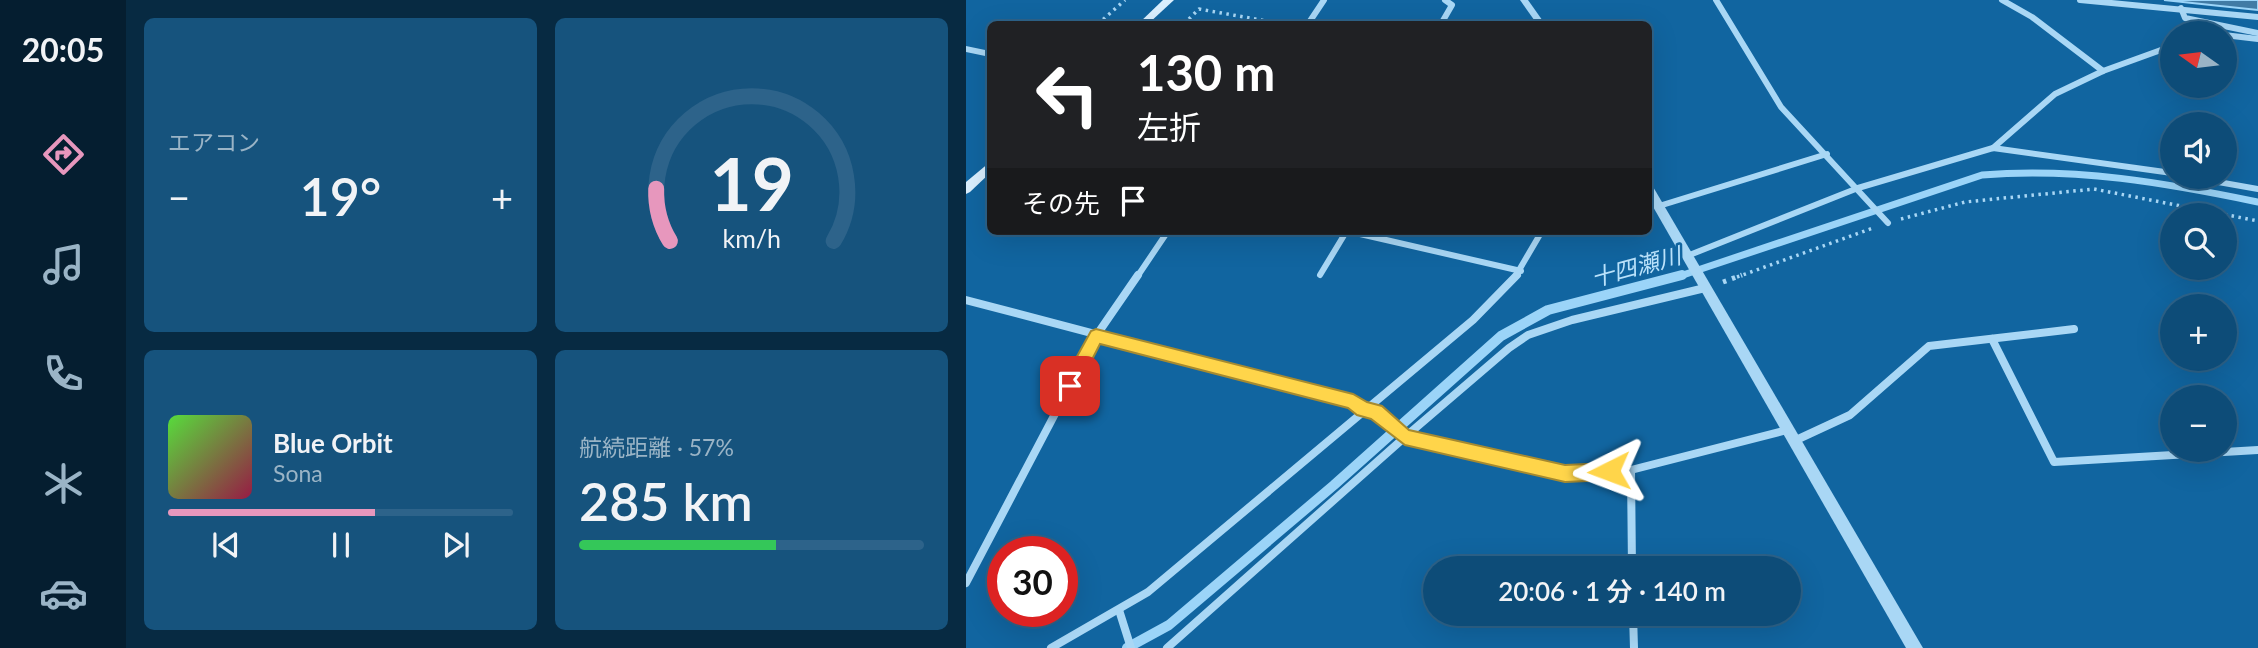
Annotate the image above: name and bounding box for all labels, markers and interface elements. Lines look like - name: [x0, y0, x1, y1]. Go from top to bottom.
- north arrow: [2160, 21, 2236, 98]
- map controls: [2160, 21, 2237, 462]
- text: 20:05: [22, 30, 104, 69]
- text: 130 m: [1137, 43, 1275, 101]
- icon: left: [1022, 49, 1113, 140]
- text: 左折: [1137, 107, 1201, 146]
- button: sound: [2160, 112, 2237, 189]
- text: エアコン: [168, 128, 260, 156]
- icon: directions: [39, 130, 88, 179]
- text: 19: [709, 139, 794, 227]
- text: 19°: [300, 165, 381, 227]
- text: −: [168, 174, 190, 220]
- text: +: [491, 174, 513, 220]
- icon: arrive: [1114, 182, 1152, 220]
- text: その先: [1022, 187, 1100, 219]
- button: search: [2160, 203, 2237, 280]
- text: km/h: [722, 223, 781, 253]
- icon: music: [39, 240, 88, 289]
- water label: 十四瀬川: [1588, 240, 1687, 291]
- button: +: [2160, 294, 2237, 371]
- icon: phone: [39, 349, 88, 398]
- pin: [1040, 356, 1100, 416]
- icon: arrive: [1051, 367, 1089, 405]
- button: −: [2160, 385, 2237, 462]
- text: Blue Orbit: [273, 427, 393, 459]
- text: 航続距離 · 57%: [579, 433, 734, 461]
- position arrow: [1572, 434, 1646, 508]
- icon: climate: [39, 459, 88, 508]
- text: Sona: [273, 459, 323, 487]
- text: 285 km: [579, 470, 753, 532]
- icon: previous: [207, 526, 245, 564]
- icon: pause: [322, 526, 360, 564]
- icon: next: [437, 526, 475, 564]
- speed limit sign: 30: [987, 536, 1078, 627]
- icon: car: [39, 569, 88, 618]
- text: 20:06 · 1 分 · 140 m: [1498, 575, 1726, 607]

